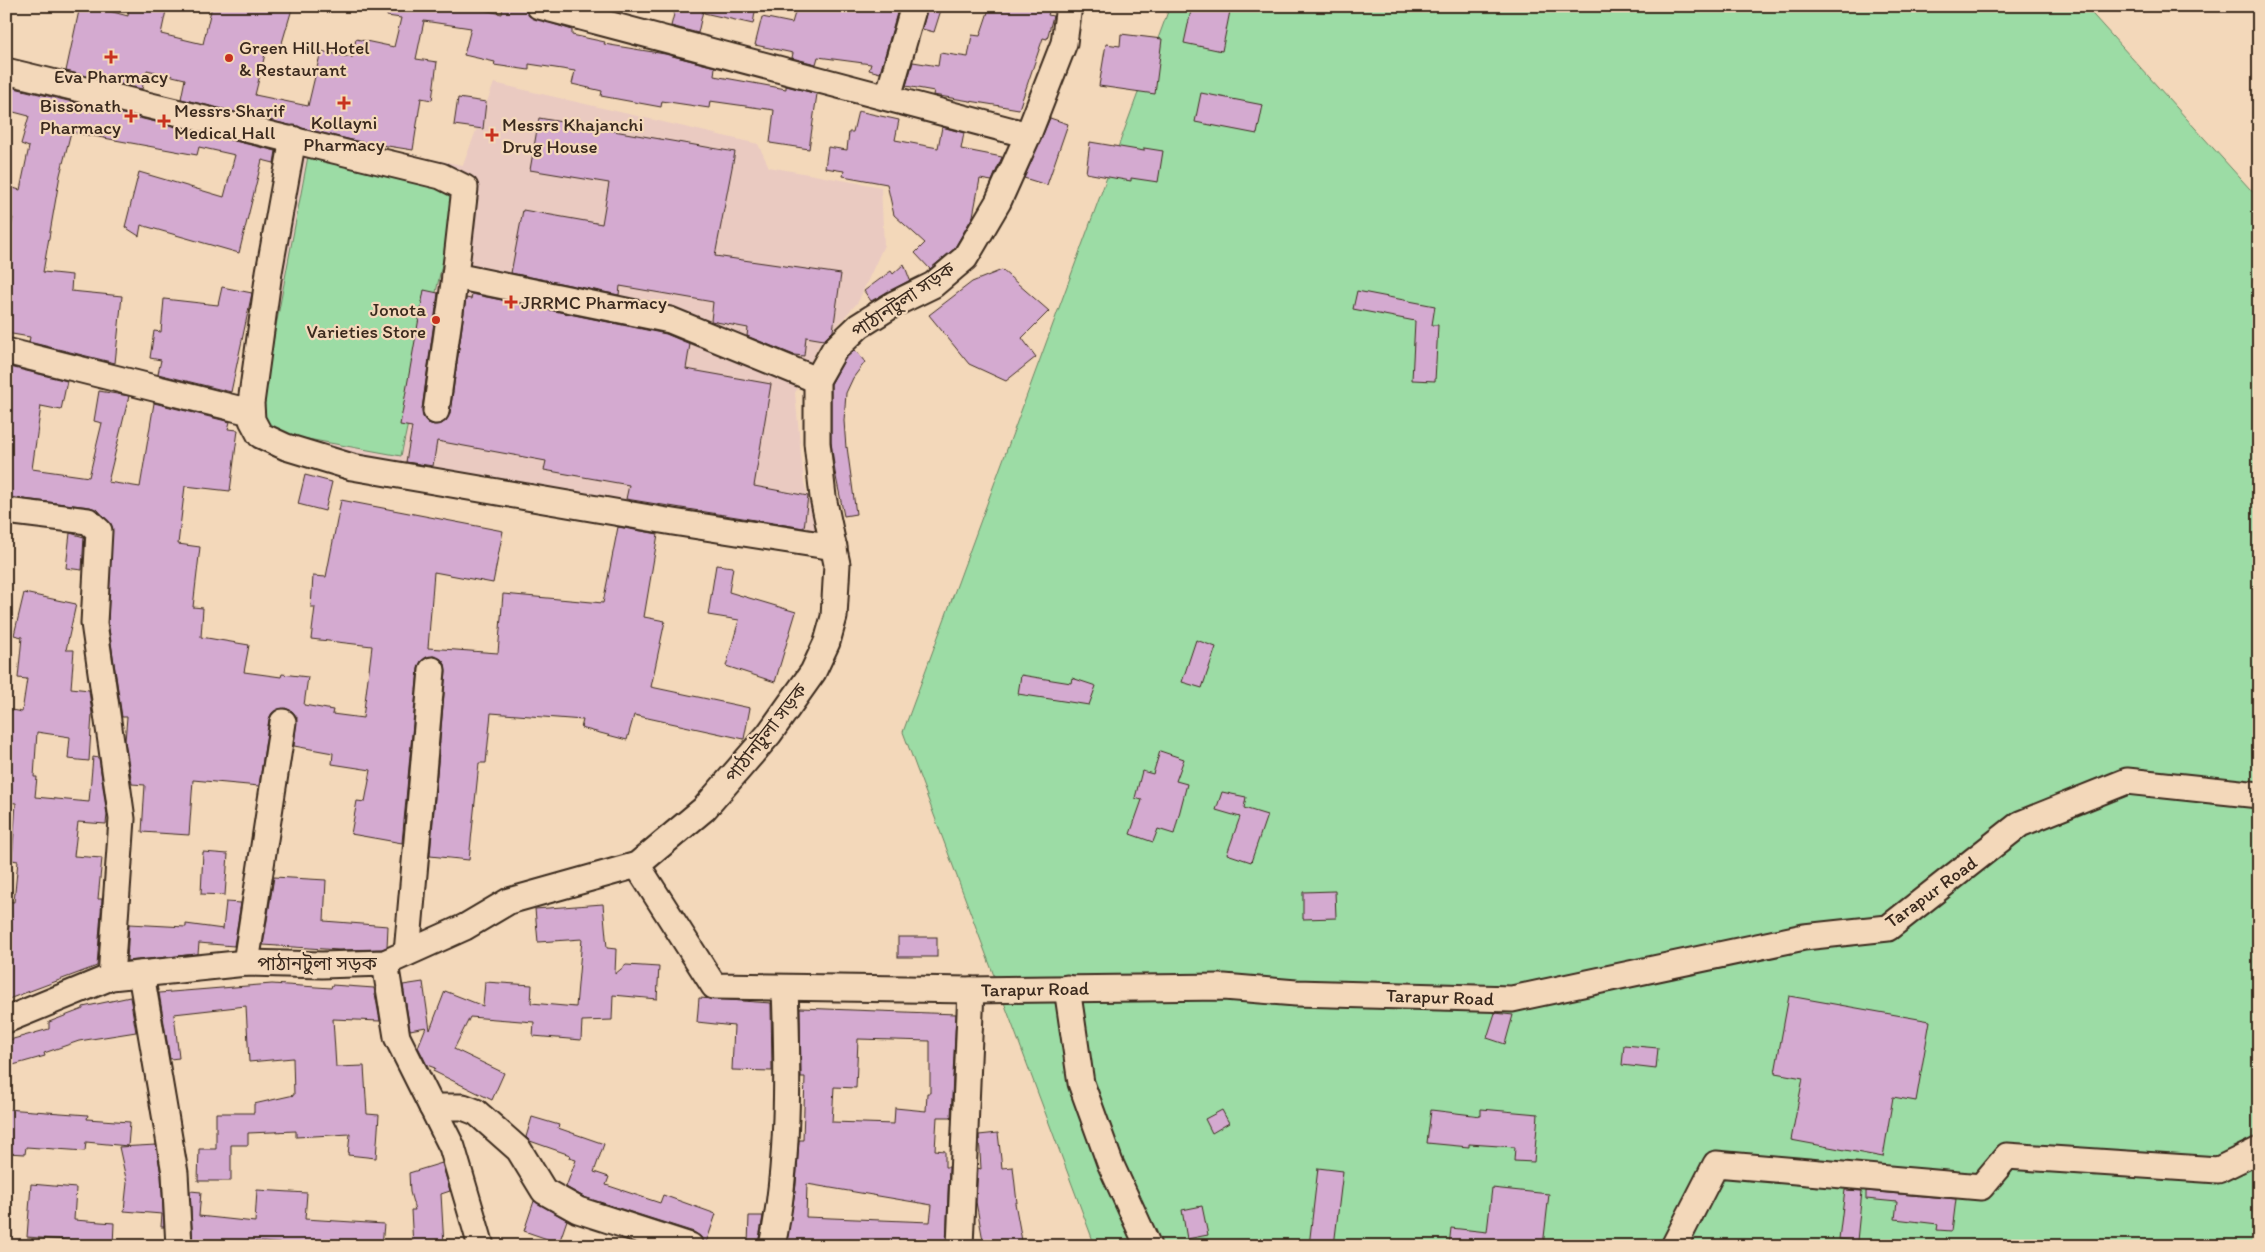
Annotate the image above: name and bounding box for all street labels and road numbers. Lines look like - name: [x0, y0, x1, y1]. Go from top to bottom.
- street label: পাঠানটুলা সড়ক: [847, 257, 960, 343]
- street label: পাঠানটুলা সড়ক: [720, 678, 812, 787]
- street label: Tarapur Road: [1880, 851, 1982, 933]
- street label: পাঠানটুলা সড়ক: [257, 952, 378, 975]
- street label: Tarapur Road: [981, 977, 1090, 1001]
- street label: Tarapur Road: [1386, 984, 1495, 1010]

